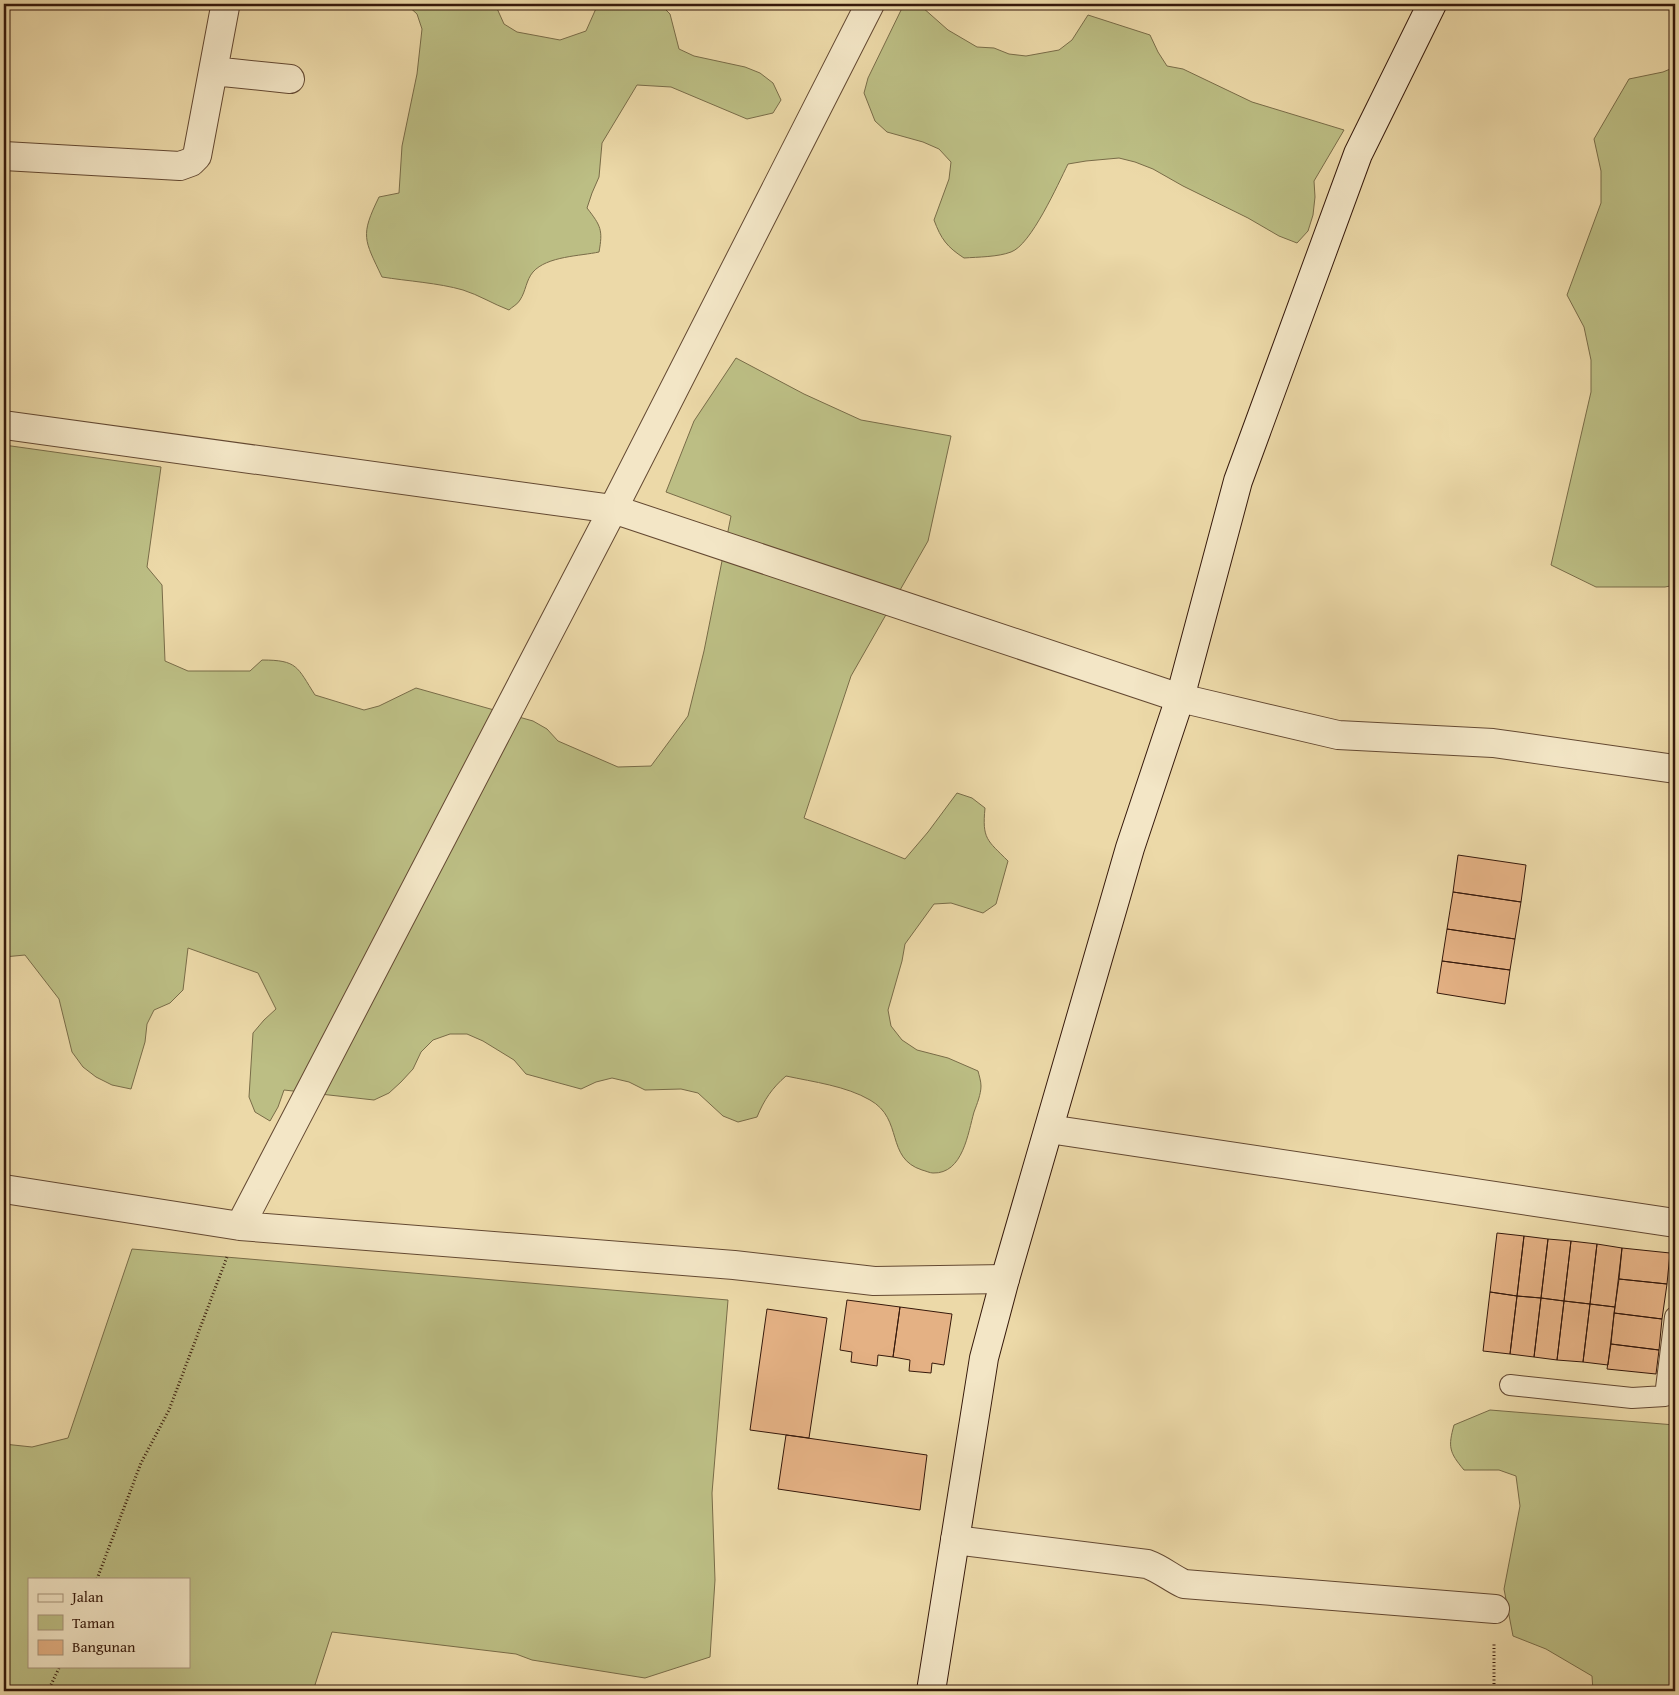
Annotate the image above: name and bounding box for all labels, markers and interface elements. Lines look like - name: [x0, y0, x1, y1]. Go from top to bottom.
- legend: [28, 1578, 190, 1668]
- text: Jalan: [70, 1586, 104, 1607]
- text: Taman: [72, 1612, 115, 1633]
- text: Bangunan: [72, 1636, 136, 1657]

